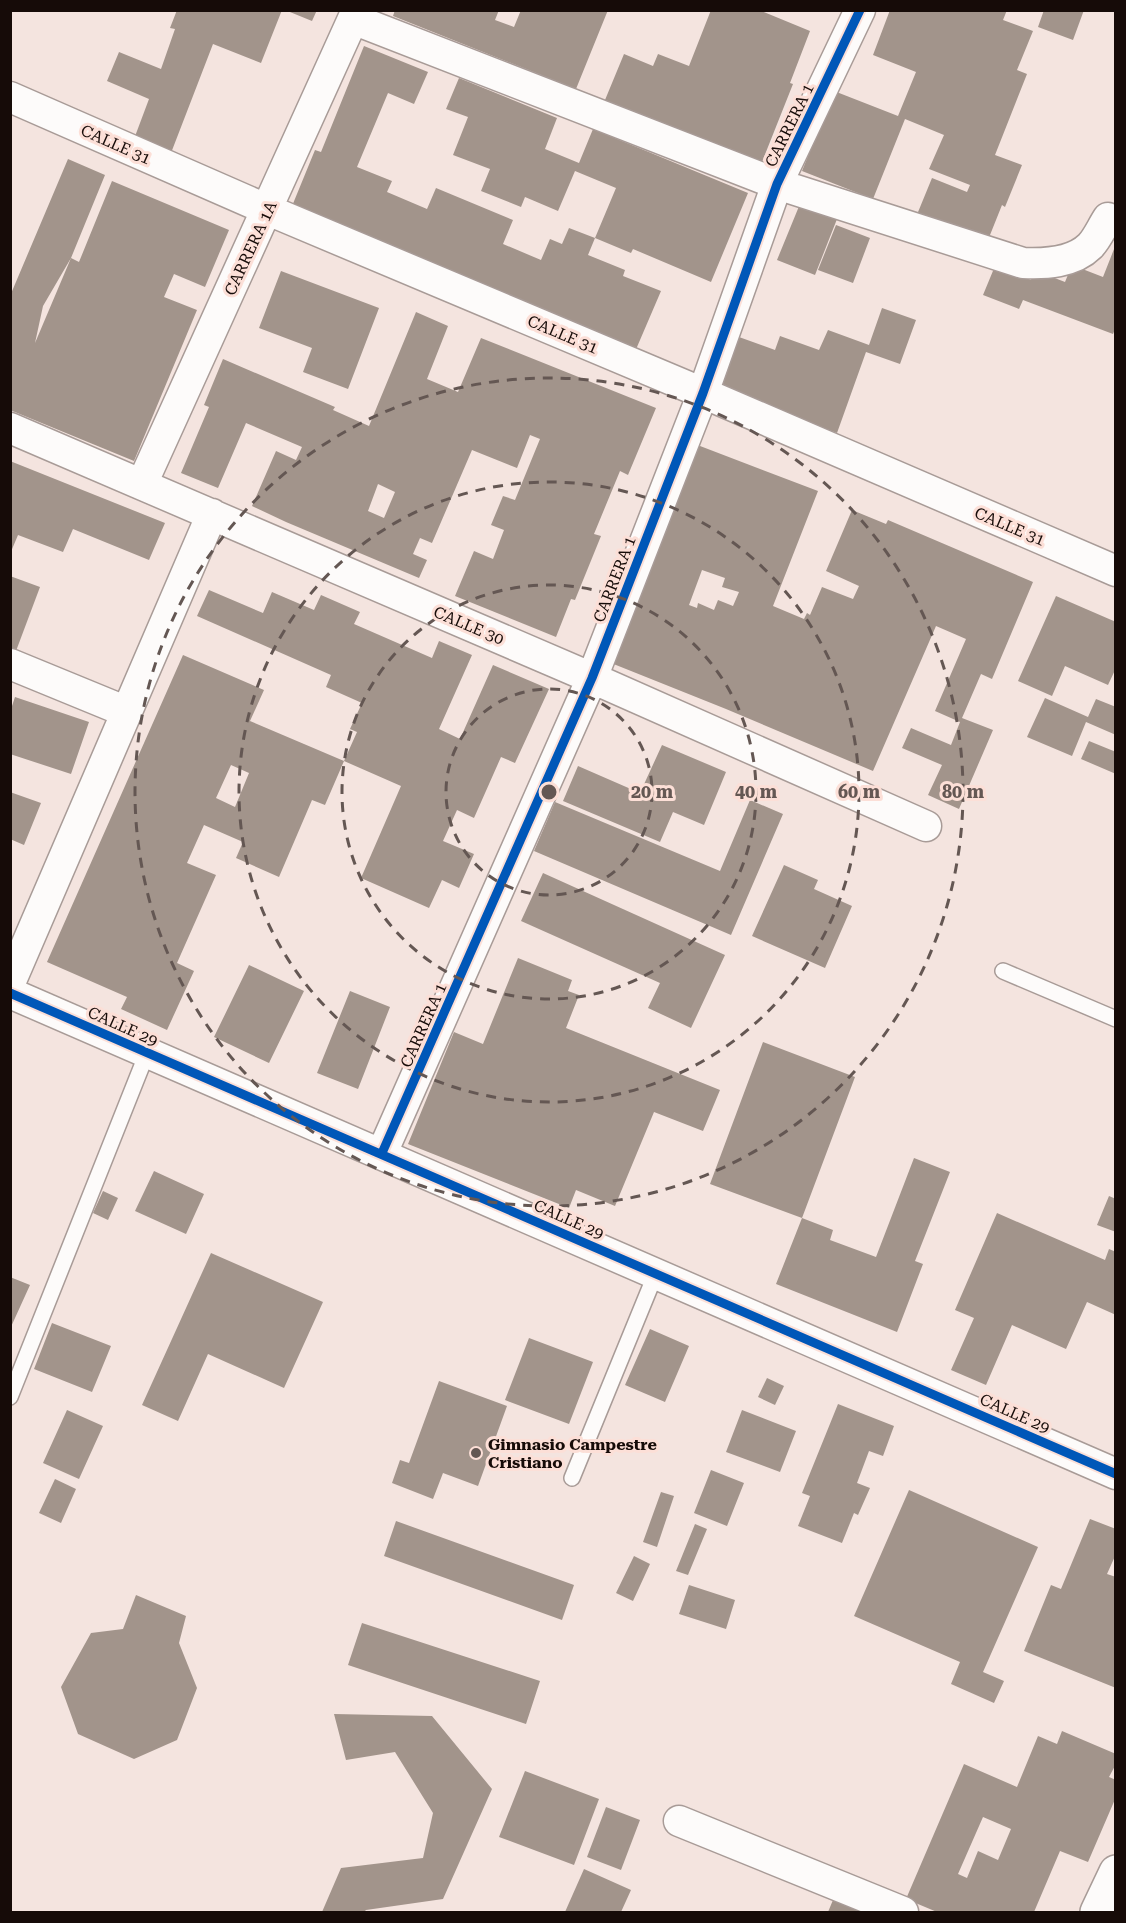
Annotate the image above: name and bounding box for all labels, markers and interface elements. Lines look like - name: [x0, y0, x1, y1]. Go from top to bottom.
- street label: CARRERA 1: [761, 80, 818, 170]
- street label: CALLE 31: [78, 121, 154, 168]
- street label: CARRERA 1A: [220, 197, 281, 298]
- street label: CALLE 31: [525, 311, 601, 358]
- street label: CALLE 31: [972, 503, 1048, 550]
- street label: CARRERA 1: [589, 533, 640, 625]
- street label: CALLE 30: [431, 602, 507, 649]
- text: 20 m: [631, 781, 674, 802]
- text: 40 m: [735, 781, 778, 802]
- text: 60 m: [838, 781, 881, 802]
- text: 80 m: [942, 781, 985, 802]
- centre of rings: [539, 782, 559, 802]
- street label: CARRERA 1: [396, 980, 451, 1070]
- street label: CALLE 29: [85, 1003, 161, 1050]
- street label: CALLE 29: [531, 1196, 607, 1243]
- street label: CALLE 29: [977, 1390, 1053, 1437]
- place label: Gimnasio Campestre Cristiano: [488, 1435, 657, 1472]
- marker: Gimnasio Campestre Cristiano: [469, 1446, 483, 1460]

